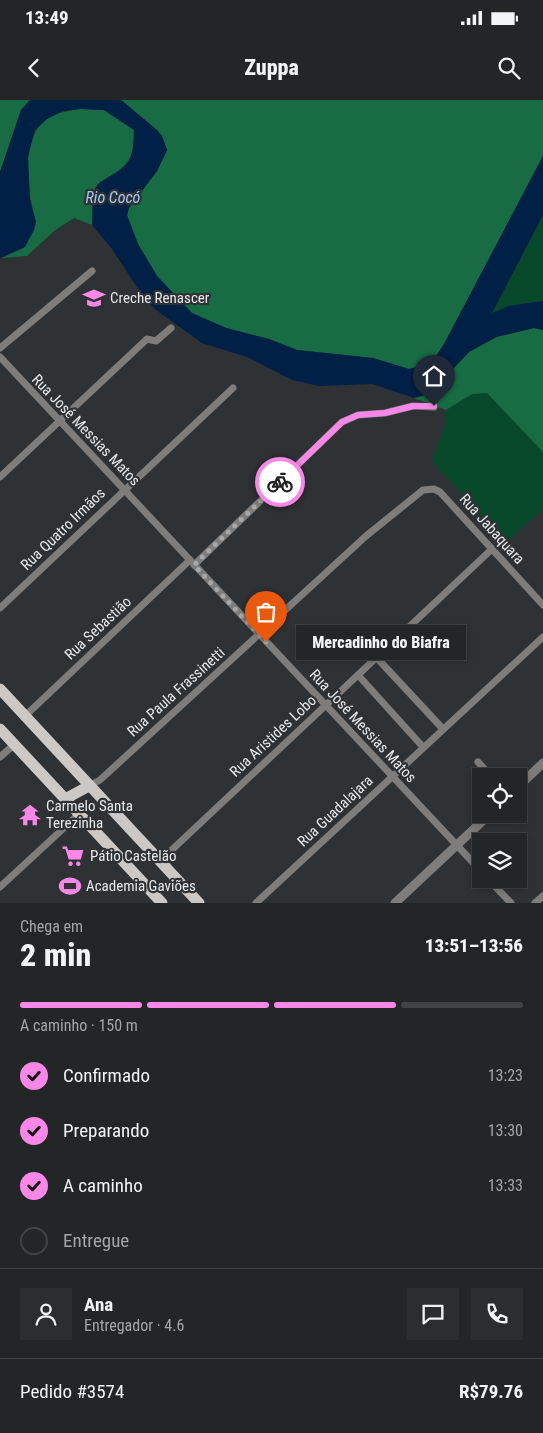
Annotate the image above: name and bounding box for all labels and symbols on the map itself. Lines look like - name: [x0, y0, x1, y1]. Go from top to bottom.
- water label: Rio Cocó: [86, 188, 141, 207]
- school or university icon: Creche Renascer: [81, 285, 107, 311]
- place label: Creche Renascer: [110, 289, 210, 307]
- pin: [413, 355, 455, 406]
- street label: Rua José Messias Matos: [28, 370, 144, 490]
- courier: [255, 457, 305, 507]
- street label: Rua Quatro Irmãos: [17, 484, 109, 574]
- street label: Rua Jabaquara: [456, 490, 528, 568]
- pin: [245, 591, 287, 642]
- street label: Rua Sebastião: [61, 593, 135, 663]
- callout: Mercadinho do Biafra: [296, 624, 466, 660]
- street label: Rua Paula Frassinetti: [124, 644, 228, 740]
- street label: Rua José Messias Matos: [306, 666, 420, 786]
- street label: Rua Aristides Lobo: [226, 691, 320, 781]
- street label: Rua Guadalajara: [294, 772, 376, 850]
- place label: Carmelo Santa Terezinha: [46, 797, 133, 832]
- temple icon: Carmelo Santa Terezinha: [17, 802, 43, 828]
- supermarket icon: Pátio Castelão: [60, 843, 86, 869]
- place label: Pátio Castelão: [90, 847, 176, 865]
- sports icon: Academia Gaviões: [57, 873, 83, 899]
- place label: Academia Gaviões: [86, 877, 196, 895]

